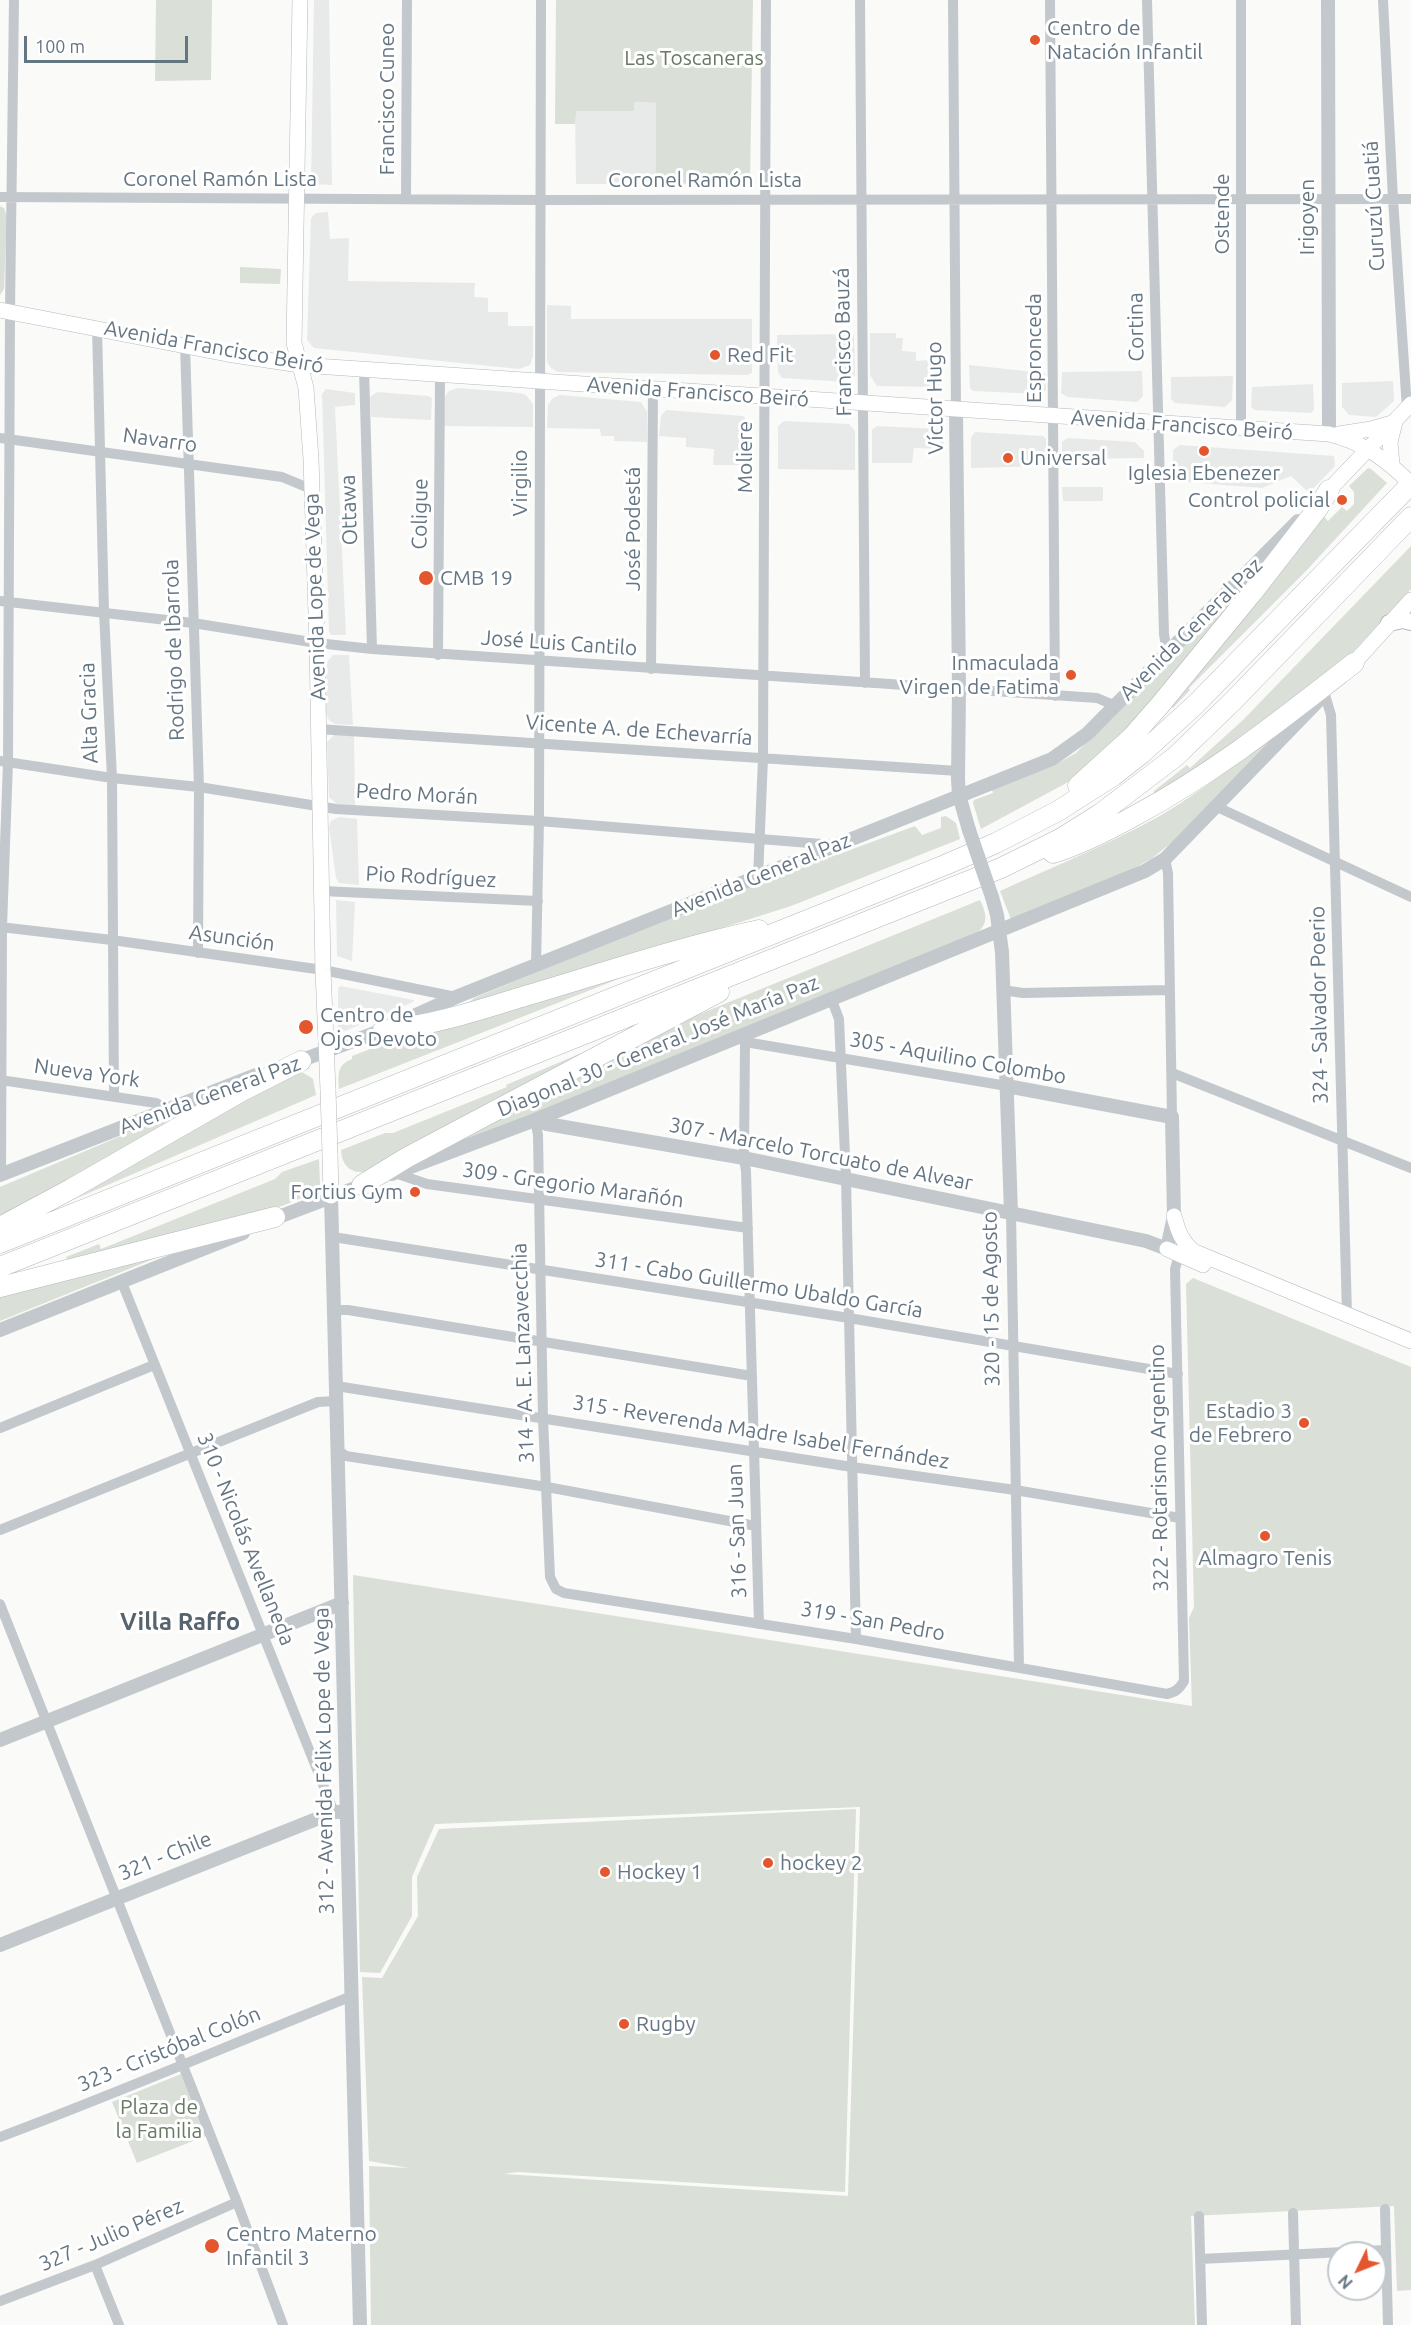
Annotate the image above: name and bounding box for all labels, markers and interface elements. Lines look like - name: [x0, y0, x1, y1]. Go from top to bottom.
- place label: Centro de Natación Infantil: [1047, 15, 1203, 65]
- street label: Francisco Cuneo: [374, 23, 400, 175]
- scale bar: [27, 24, 190, 62]
- marker: Centro de Natación Infantil: [1028, 33, 1042, 47]
- text: 100 m: [35, 36, 85, 56]
- park label: Las Toscaneras: [624, 45, 764, 71]
- street label: Curuzú Cuatiá: [1358, 140, 1390, 272]
- street label: Coronel Ramón Lista: [123, 166, 317, 192]
- street label: Coronel Ramón Lista: [608, 167, 802, 193]
- street label: Ostende: [1209, 173, 1235, 255]
- street label: Irigoyen: [1294, 179, 1320, 255]
- street label: Francisco Bauzá: [829, 267, 857, 417]
- street label: Cortina: [1123, 292, 1149, 362]
- street label: Espronceda: [1021, 293, 1047, 403]
- street label: Avenida Francisco Beiró: [102, 315, 326, 379]
- street label: Víctor Hugo: [921, 341, 949, 455]
- place label: Red Fit: [727, 342, 793, 368]
- marker: Red Fit: [708, 348, 722, 362]
- street label: Avenida Francisco Beiró: [586, 372, 810, 412]
- street label: Avenida Francisco Beiró: [1070, 405, 1294, 445]
- street label: Moliere: [732, 421, 758, 493]
- street label: Navarro: [121, 422, 199, 458]
- marker: Iglesia Ebenezer: [1197, 444, 1211, 458]
- place label: Universal: [1020, 445, 1107, 471]
- street label: Virgilio: [507, 449, 533, 517]
- marker: Universal: [1001, 451, 1015, 465]
- place label: Iglesia Ebenezer: [1128, 460, 1280, 486]
- street label: José Podestá: [620, 467, 646, 591]
- street label: Ottawa: [335, 474, 363, 546]
- street label: Coligue: [407, 478, 433, 550]
- place label: Control policial: [1188, 487, 1330, 513]
- street label: Avenida Lope de Vega: [299, 493, 331, 701]
- marker: Control policial: [1335, 493, 1349, 507]
- street label: Avenida General Paz: [1115, 553, 1267, 705]
- street label: Rodrigo de Ibarrola: [158, 559, 190, 741]
- place label: CMB 19: [440, 565, 513, 591]
- marker: CMB 19: [417, 569, 435, 587]
- street label: José Luis Cantilo: [480, 625, 638, 661]
- place label: Inmaculada Virgen de Fatima: [899, 650, 1059, 700]
- street label: Alta Gracia: [75, 662, 103, 764]
- marker: Inmaculada Virgen de Fatima: [1064, 668, 1078, 682]
- street label: Vicente A. de Echevarría: [524, 709, 754, 751]
- street label: Pedro Morán: [355, 778, 479, 810]
- street label: Avenida General Paz: [668, 828, 854, 922]
- street label: Pio Rodríguez: [365, 861, 497, 893]
- street label: 324 - Salvador Poerio: [1305, 906, 1333, 1104]
- street label: Asunción: [188, 920, 276, 956]
- street label: Diagonal 30 - General José María Paz: [494, 970, 822, 1122]
- place label: Centro de Ojos Devoto: [320, 1002, 437, 1052]
- marker: Centro de Ojos Devoto: [297, 1018, 315, 1036]
- street label: 305 - Aquilino Colombo: [848, 1027, 1068, 1089]
- street label: Avenida General Paz: [116, 1050, 304, 1140]
- street label: Nueva York: [33, 1053, 141, 1093]
- street label: 307 - Marcelo Torcuato de Alvear: [667, 1112, 975, 1196]
- street label: 309 - Gregorio Marañón: [461, 1157, 685, 1213]
- place label: Fortius Gym: [290, 1179, 403, 1205]
- marker: Fortius Gym: [408, 1185, 422, 1199]
- street label: 320 - 15 de Agosto: [977, 1211, 1005, 1387]
- street label: 314 - A. E. Lanzavecchia: [507, 1242, 539, 1464]
- street label: 311 - Cabo Guillermo Ubaldo García: [593, 1247, 925, 1323]
- street label: 322 - Rotarismo Argentino: [1144, 1344, 1174, 1592]
- street label: 315 - Reverenda Madre Isabel Fernández: [571, 1390, 951, 1474]
- place label: Estadio 3 de Febrero: [1189, 1398, 1292, 1448]
- marker: Estadio 3 de Febrero: [1297, 1416, 1311, 1430]
- street label: 310 - Nicolás Avellaneda: [192, 1429, 300, 1649]
- street label: 316 - San Juan: [722, 1463, 752, 1599]
- marker: Almagro Tenis: [1258, 1529, 1272, 1543]
- place label: Almagro Tenis: [1198, 1545, 1332, 1571]
- street label: 319 - San Pedro: [799, 1596, 947, 1646]
- street label: 312 - Avenida Félix Lope de Vega: [309, 1607, 339, 1915]
- district label: Villa Raffo: [120, 1608, 240, 1636]
- street label: 321 - Chile: [115, 1826, 215, 1886]
- place label: hockey 2: [780, 1850, 863, 1876]
- marker: hockey 2: [761, 1856, 775, 1870]
- place label: Hockey 1: [617, 1859, 702, 1885]
- marker: Hockey 1: [598, 1865, 612, 1879]
- street label: 323 - Cristóbal Colón: [74, 2001, 264, 2097]
- place label: Rugby: [636, 2011, 696, 2037]
- marker: Rugby: [617, 2017, 631, 2031]
- park label: Plaza de la Familia: [116, 2094, 202, 2144]
- street label: 327 - Julio Pérez: [35, 2193, 187, 2277]
- place label: Centro Materno Infantil 3: [226, 2221, 377, 2271]
- marker: Centro Materno Infantil 3: [203, 2237, 221, 2255]
- north arrow: [1327, 2241, 1387, 2301]
- text: N: [1335, 2271, 1356, 2292]

